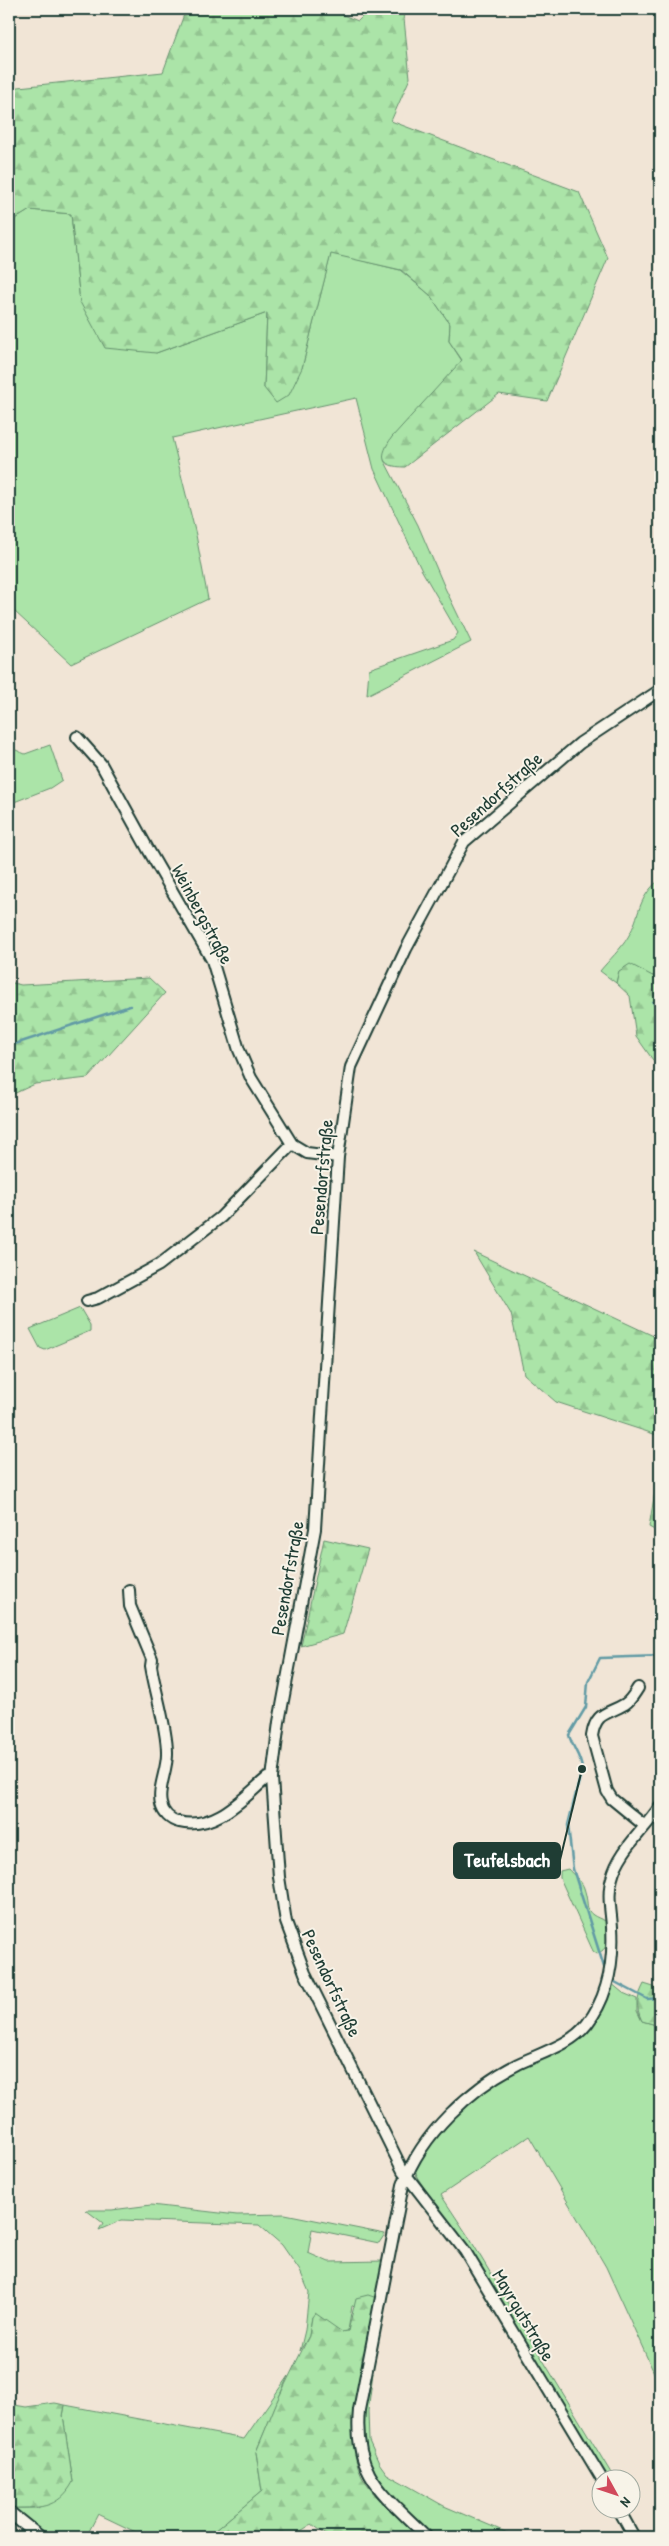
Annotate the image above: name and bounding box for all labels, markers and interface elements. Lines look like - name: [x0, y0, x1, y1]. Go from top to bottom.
- street label: Pesendorfstraße: [444, 745, 548, 842]
- street label: Weinbergstraße: [166, 860, 240, 969]
- street label: Pesendorfstraße: [303, 1118, 339, 1236]
- street label: Pesendorfstraße: [264, 1518, 310, 1637]
- callout: Teufelsbach: [454, 1843, 560, 1878]
- text: Teufelsbach: [463, 1846, 550, 1873]
- street label: Pesendorfstraße: [296, 1925, 368, 2041]
- street label: Mayrgutstraße: [486, 2264, 562, 2366]
- north arrow: [592, 2468, 642, 2518]
- text: N: [616, 2494, 636, 2512]

